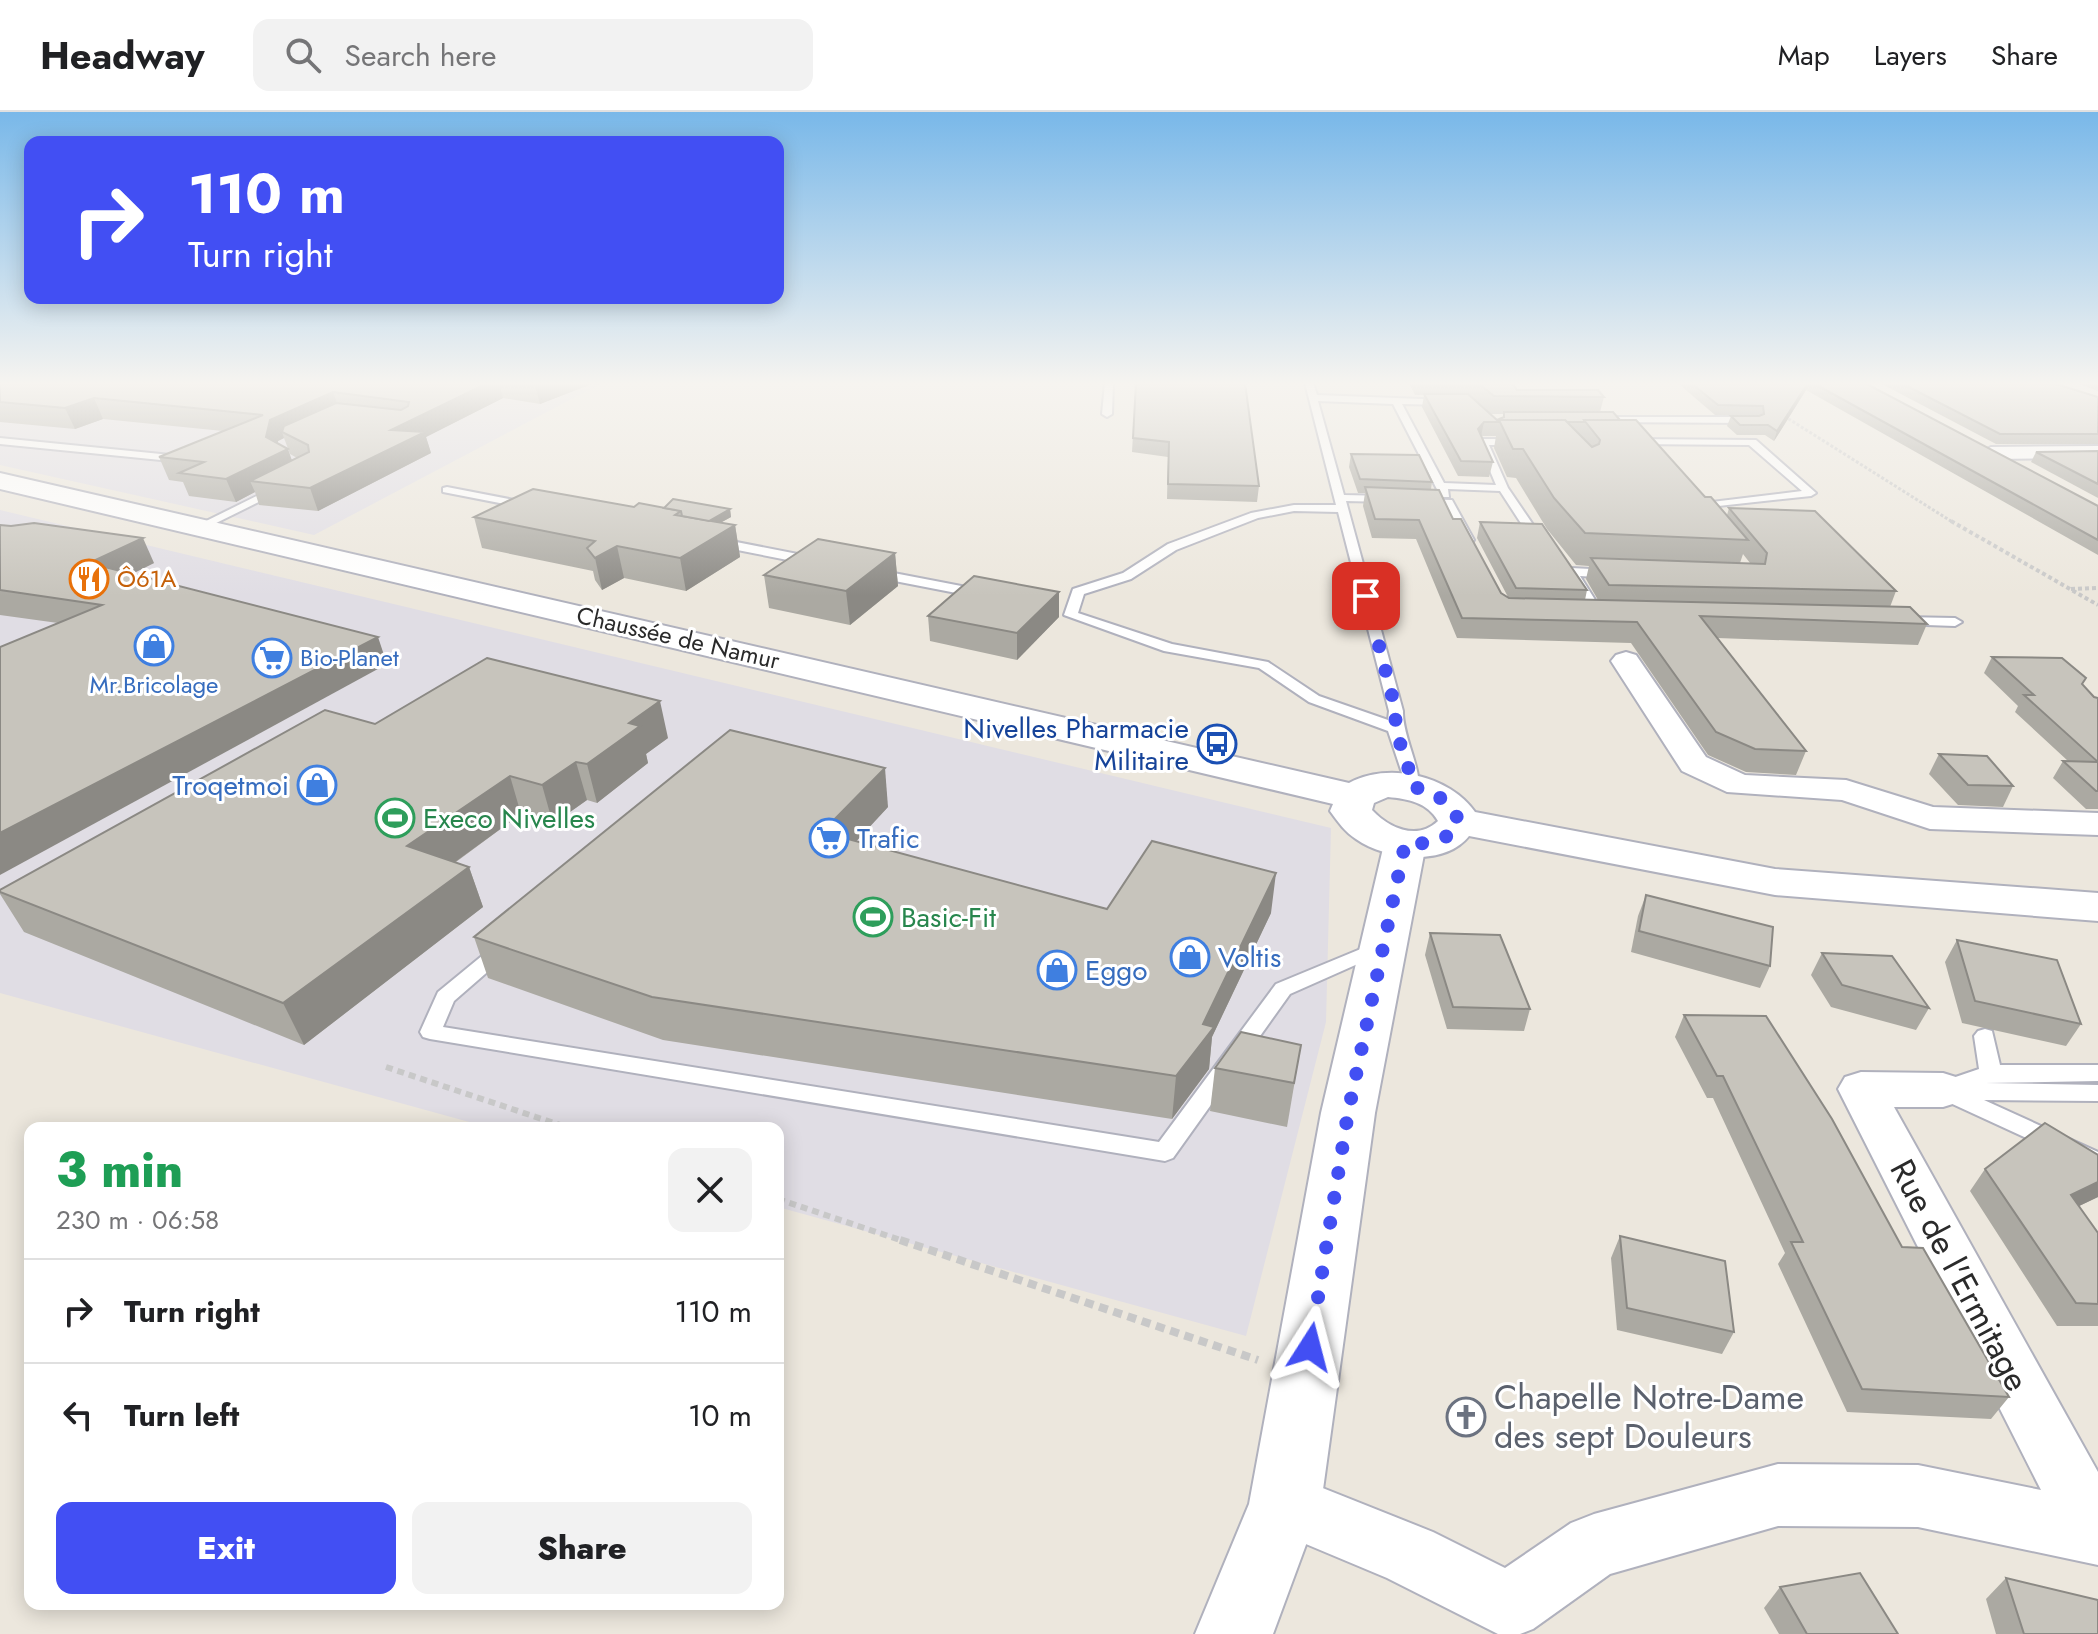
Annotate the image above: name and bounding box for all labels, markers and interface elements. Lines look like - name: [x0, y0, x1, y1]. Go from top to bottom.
- search box: [253, 19, 813, 91]
- text: Headway: [40, 28, 205, 83]
- icon: search: [281, 33, 325, 77]
- text: Search here: [345, 34, 496, 77]
- text: Map: [1778, 35, 1830, 76]
- text: Layers: [1874, 35, 1947, 76]
- text: Share: [1991, 35, 2058, 76]
- text: 110 m: [188, 153, 345, 234]
- icon: right: [56, 168, 160, 272]
- text: Turn right: [188, 228, 333, 280]
- restaurant icon: Ô61A: [68, 558, 110, 600]
- place label: Ô61A: [117, 561, 177, 596]
- pin: [1332, 562, 1400, 630]
- icon: arrive: [1344, 574, 1388, 618]
- street label: Chaussée de Namur: [573, 597, 784, 678]
- shop icon: Mr.Bricolage: [133, 625, 175, 667]
- supermarket icon: Bio-Planet: [251, 637, 293, 679]
- place label: Bio-Planet: [300, 640, 399, 675]
- place label: Mr.Bricolage: [90, 667, 218, 702]
- place label: Nivelles Pharmacie Militaire: [963, 708, 1189, 781]
- bus stop icon: Nivelles Pharmacie Militaire: [1196, 723, 1238, 765]
- shop icon: Troqetmoi: [296, 764, 338, 806]
- place label: Troqetmoi: [172, 765, 289, 806]
- sports icon: Execo Nivelles: [374, 797, 416, 839]
- place label: Execo Nivelles: [423, 798, 595, 839]
- supermarket icon: Trafic: [808, 817, 850, 859]
- place label: Trafic: [857, 818, 920, 859]
- sports icon: Basic-Fit: [852, 896, 894, 938]
- place label: Basic-Fit: [901, 897, 996, 938]
- shop icon: Voltis: [1169, 936, 1211, 978]
- place label: Voltis: [1218, 937, 1281, 978]
- shop icon: Eggo: [1036, 949, 1078, 991]
- place label: Eggo: [1085, 950, 1148, 991]
- text: 3 min: [56, 1136, 183, 1205]
- button: close: [668, 1148, 752, 1232]
- street label: Rue de l'Ermitage: [1878, 1151, 2041, 1400]
- text: 230 m · 06:58: [56, 1201, 219, 1239]
- icon: right: [56, 1289, 100, 1333]
- text: Turn right: [124, 1290, 260, 1333]
- text: 110 m: [675, 1290, 752, 1333]
- position arrow: [1268, 1305, 1352, 1389]
- place label: Chapelle Notre-Dame des sept Douleurs: [1494, 1373, 1804, 1461]
- icon: left: [56, 1393, 100, 1437]
- text: Turn left: [124, 1394, 239, 1437]
- text: 10 m: [688, 1394, 752, 1437]
- church icon: Chapelle Notre-Dame des sept Douleurs: [1445, 1396, 1487, 1438]
- button: Exit: [56, 1502, 396, 1594]
- button: Share: [412, 1502, 752, 1594]

